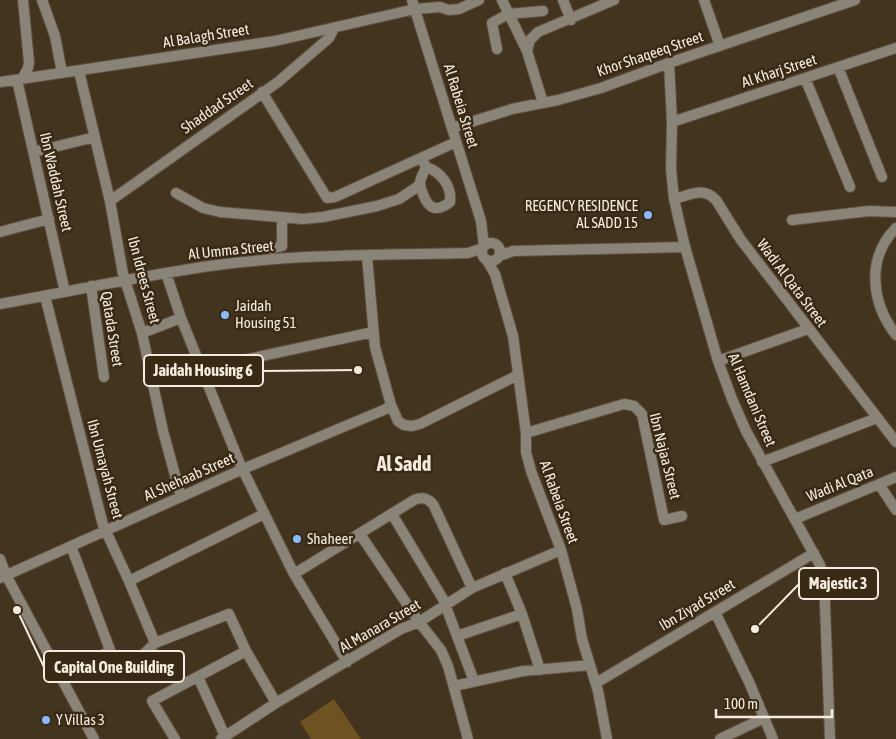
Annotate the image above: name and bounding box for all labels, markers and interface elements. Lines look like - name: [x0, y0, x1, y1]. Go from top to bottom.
- street label: Al Balagh Street: [162, 20, 250, 51]
- street label: Khor Shaqeeq Street: [594, 27, 705, 80]
- street label: Al Kharj Street: [739, 50, 818, 91]
- street label: Al Rabeia Street: [441, 62, 482, 150]
- street label: Shaddad Street: [178, 75, 256, 137]
- street label: Ibn Waddah Street: [37, 131, 76, 233]
- place label: REGENCY RESIDENCE AL SADD 15: [525, 197, 639, 231]
- marker: REGENCY RESIDENCE AL SADD 15: [642, 209, 654, 221]
- street label: Ibn Idrees Street: [125, 234, 164, 325]
- street label: Wadi Al Qata Street: [754, 235, 831, 330]
- street label: Al Umma Street: [187, 237, 274, 262]
- street label: Qatada Street: [98, 290, 127, 368]
- place label: Jaidah Housing 51: [235, 297, 297, 331]
- marker: Jaidah Housing 51: [219, 309, 231, 321]
- street label: Al Hamdani Street: [725, 351, 780, 449]
- callout: Jaidah Housing 6: [144, 355, 263, 386]
- text: Jaidah Housing 6: [152, 361, 253, 379]
- street label: Ibn Najaa Street: [647, 411, 684, 501]
- street label: Ibn Umayah Street: [84, 417, 127, 520]
- street label: Al Shehaab Street: [141, 449, 237, 504]
- district label: Al Sadd: [376, 452, 431, 475]
- street label: Al Rabeia Street: [537, 458, 582, 546]
- street label: Wadi Al Qata: [804, 462, 876, 505]
- place label: Shaheer: [307, 530, 353, 547]
- marker: Shaheer: [291, 533, 303, 545]
- callout: Majestic 3: [799, 568, 878, 599]
- text: Majestic 3: [809, 574, 867, 592]
- street label: Ibn Ziyad Street: [656, 575, 738, 634]
- street label: Al Manara Street: [336, 596, 423, 656]
- callout: Capital One Building: [44, 651, 184, 682]
- text: Capital One Building: [54, 658, 174, 676]
- scale bar: [716, 686, 832, 718]
- text: 100 m: [724, 695, 758, 712]
- place label: Y Villas 3: [56, 711, 105, 728]
- marker: Y Villas 3: [40, 714, 52, 726]

